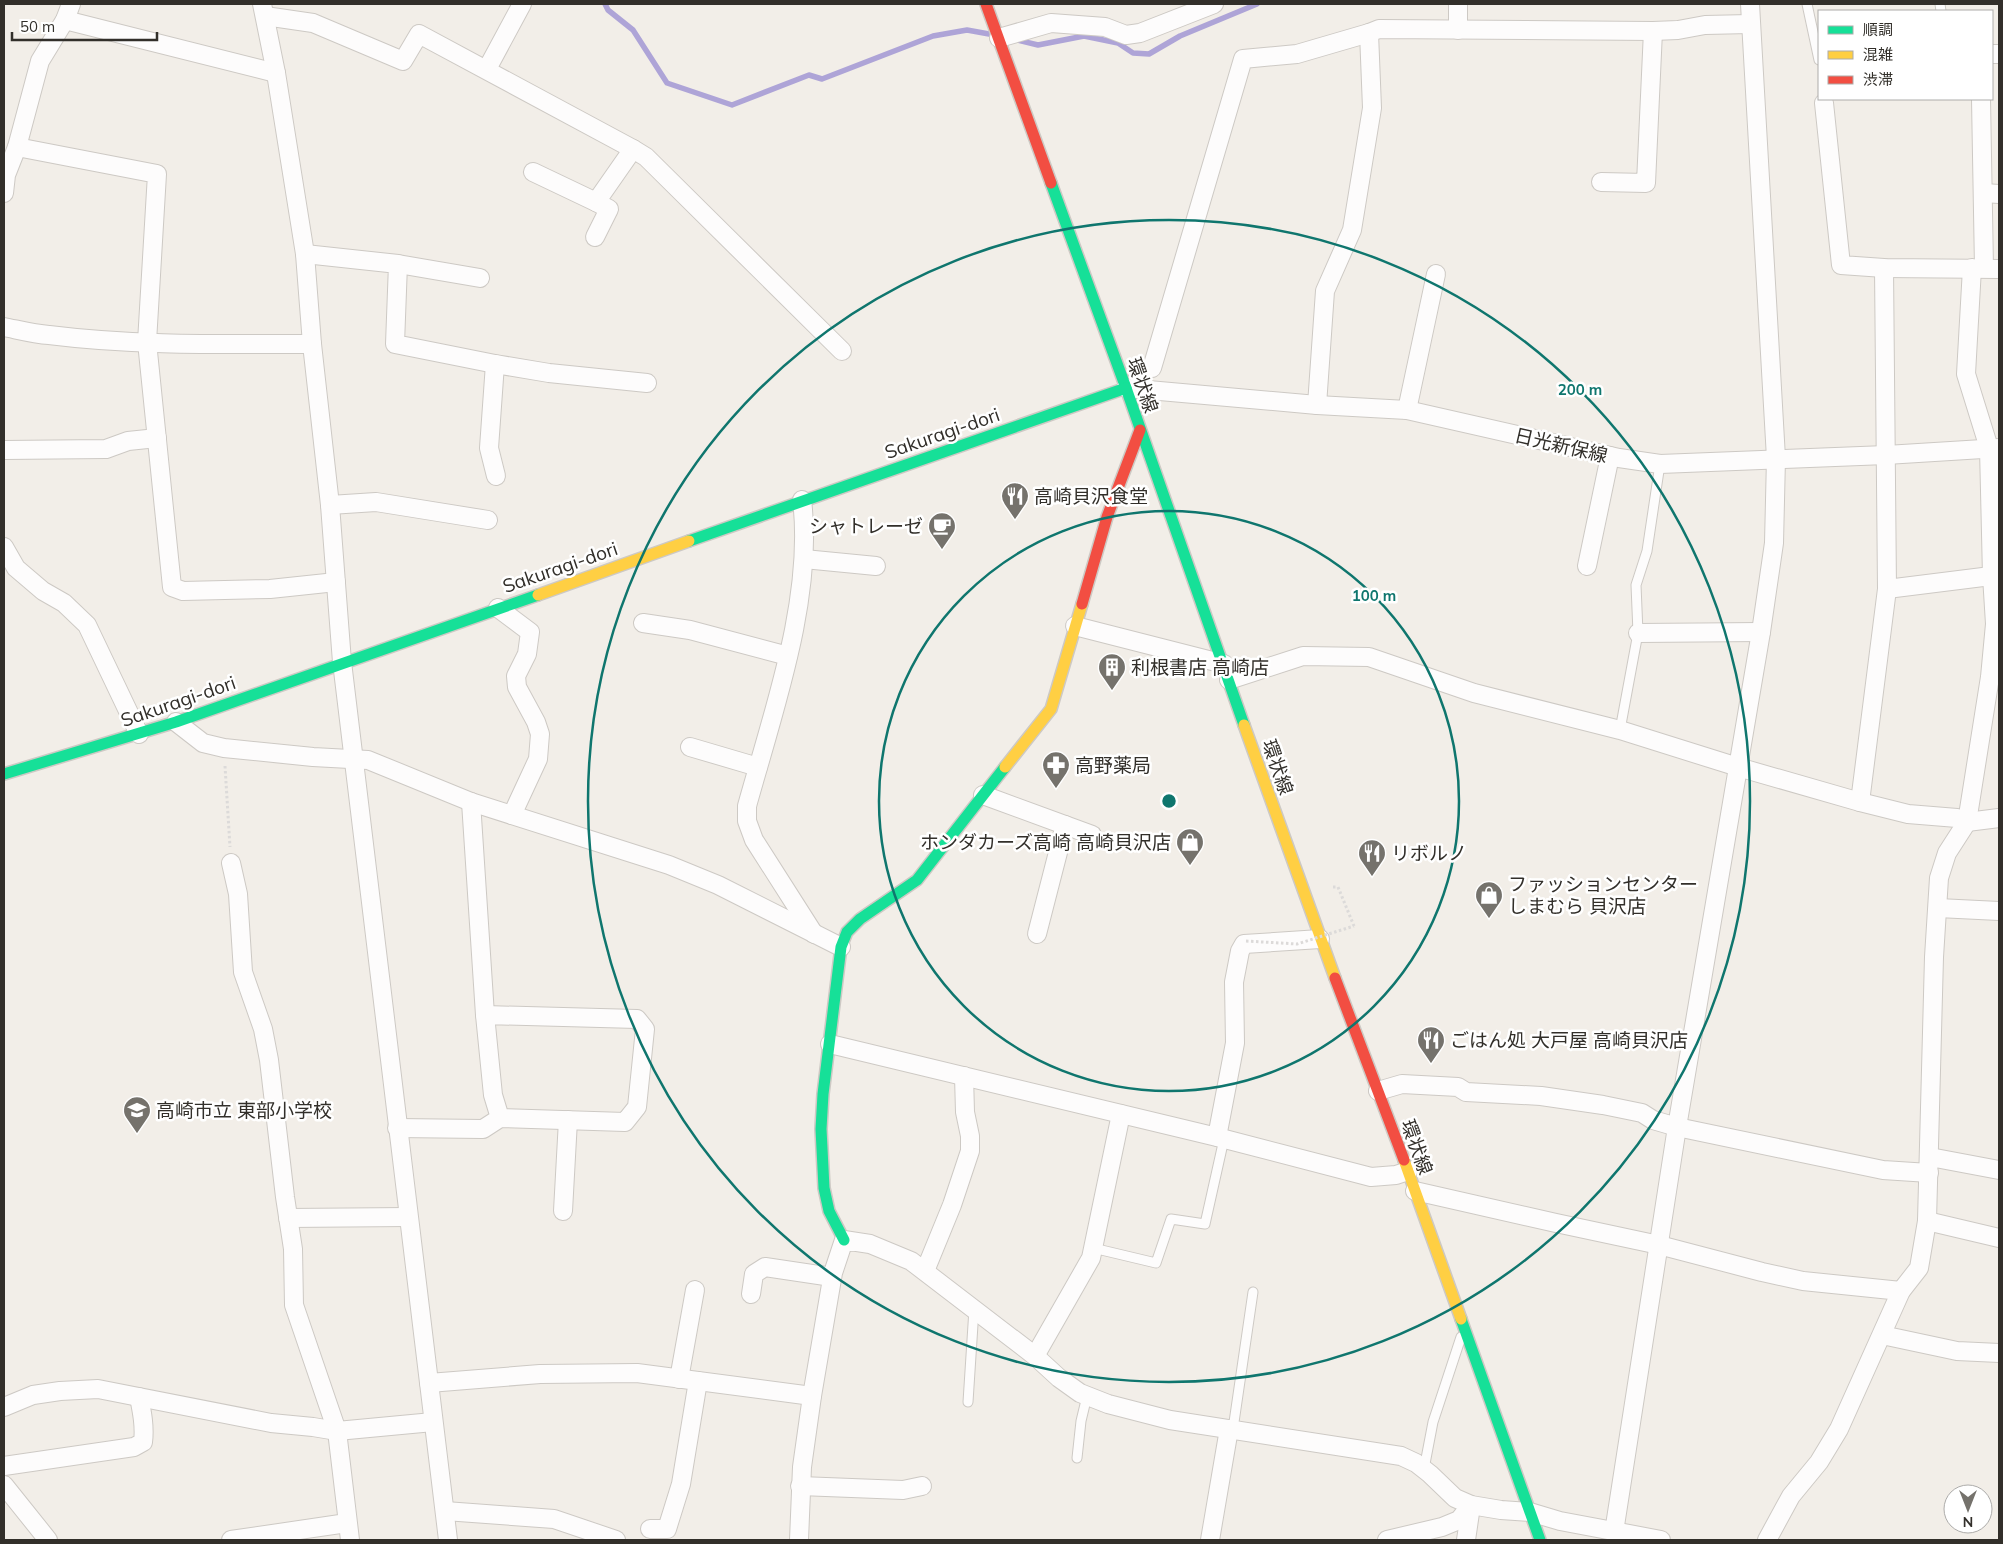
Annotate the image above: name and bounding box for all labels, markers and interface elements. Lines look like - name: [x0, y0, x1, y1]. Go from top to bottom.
- scale bar: [12, 10, 158, 42]
- legend: [1818, 10, 1993, 100]
- text: 50 m: [20, 17, 55, 36]
- text: 順調: [1863, 20, 1893, 39]
- text: 混雑: [1863, 45, 1893, 64]
- text: 渋滞: [1863, 70, 1893, 89]
- street label: 環状線: [1122, 354, 1164, 416]
- text: 200 m: [1558, 380, 1602, 399]
- street label: Sakuragi-dori: [881, 402, 1003, 464]
- street label: 日光新保線: [1512, 423, 1610, 467]
- restaurant icon: 高崎貝沢食堂: [1000, 481, 1030, 520]
- place label: 高崎貝沢食堂: [1034, 484, 1148, 508]
- cafe icon: シャトレーゼ: [927, 511, 957, 550]
- place label: シャトレーゼ: [809, 514, 923, 538]
- street label: Sakuragi-dori: [499, 536, 621, 598]
- text: 100 m: [1352, 586, 1396, 605]
- building icon: 利根書店 高崎店: [1097, 652, 1127, 691]
- place label: 利根書店 高崎店: [1131, 655, 1269, 679]
- street label: Sakuragi-dori: [117, 670, 239, 732]
- street label: 環状線: [1257, 736, 1299, 798]
- pharmacy icon: 高野薬局: [1041, 750, 1071, 789]
- place label: 高野薬局: [1075, 753, 1151, 777]
- centre of rings: [1160, 792, 1178, 810]
- shop icon: ホンダカーズ高崎 高崎貝沢店: [1175, 827, 1205, 866]
- place label: ホンダカーズ高崎 高崎貝沢店: [920, 830, 1171, 854]
- restaurant icon: リボルノ: [1357, 838, 1387, 877]
- place label: リボルノ: [1391, 841, 1467, 865]
- place label: ファッションセンター しまむら 貝沢店: [1508, 872, 1698, 918]
- shop icon: ファッションセンター しまむら 貝沢店: [1474, 880, 1504, 919]
- restaurant icon: ごはん処 大戸屋 高崎貝沢店: [1416, 1025, 1446, 1064]
- place label: ごはん処 大戸屋 高崎貝沢店: [1450, 1028, 1688, 1052]
- school or university icon: 高崎市立 東部小学校: [122, 1095, 152, 1134]
- place label: 高崎市立 東部小学校: [156, 1098, 332, 1122]
- street label: 環状線: [1396, 1116, 1438, 1178]
- north arrow: [1943, 1484, 1993, 1534]
- text: N: [1963, 1513, 1973, 1531]

